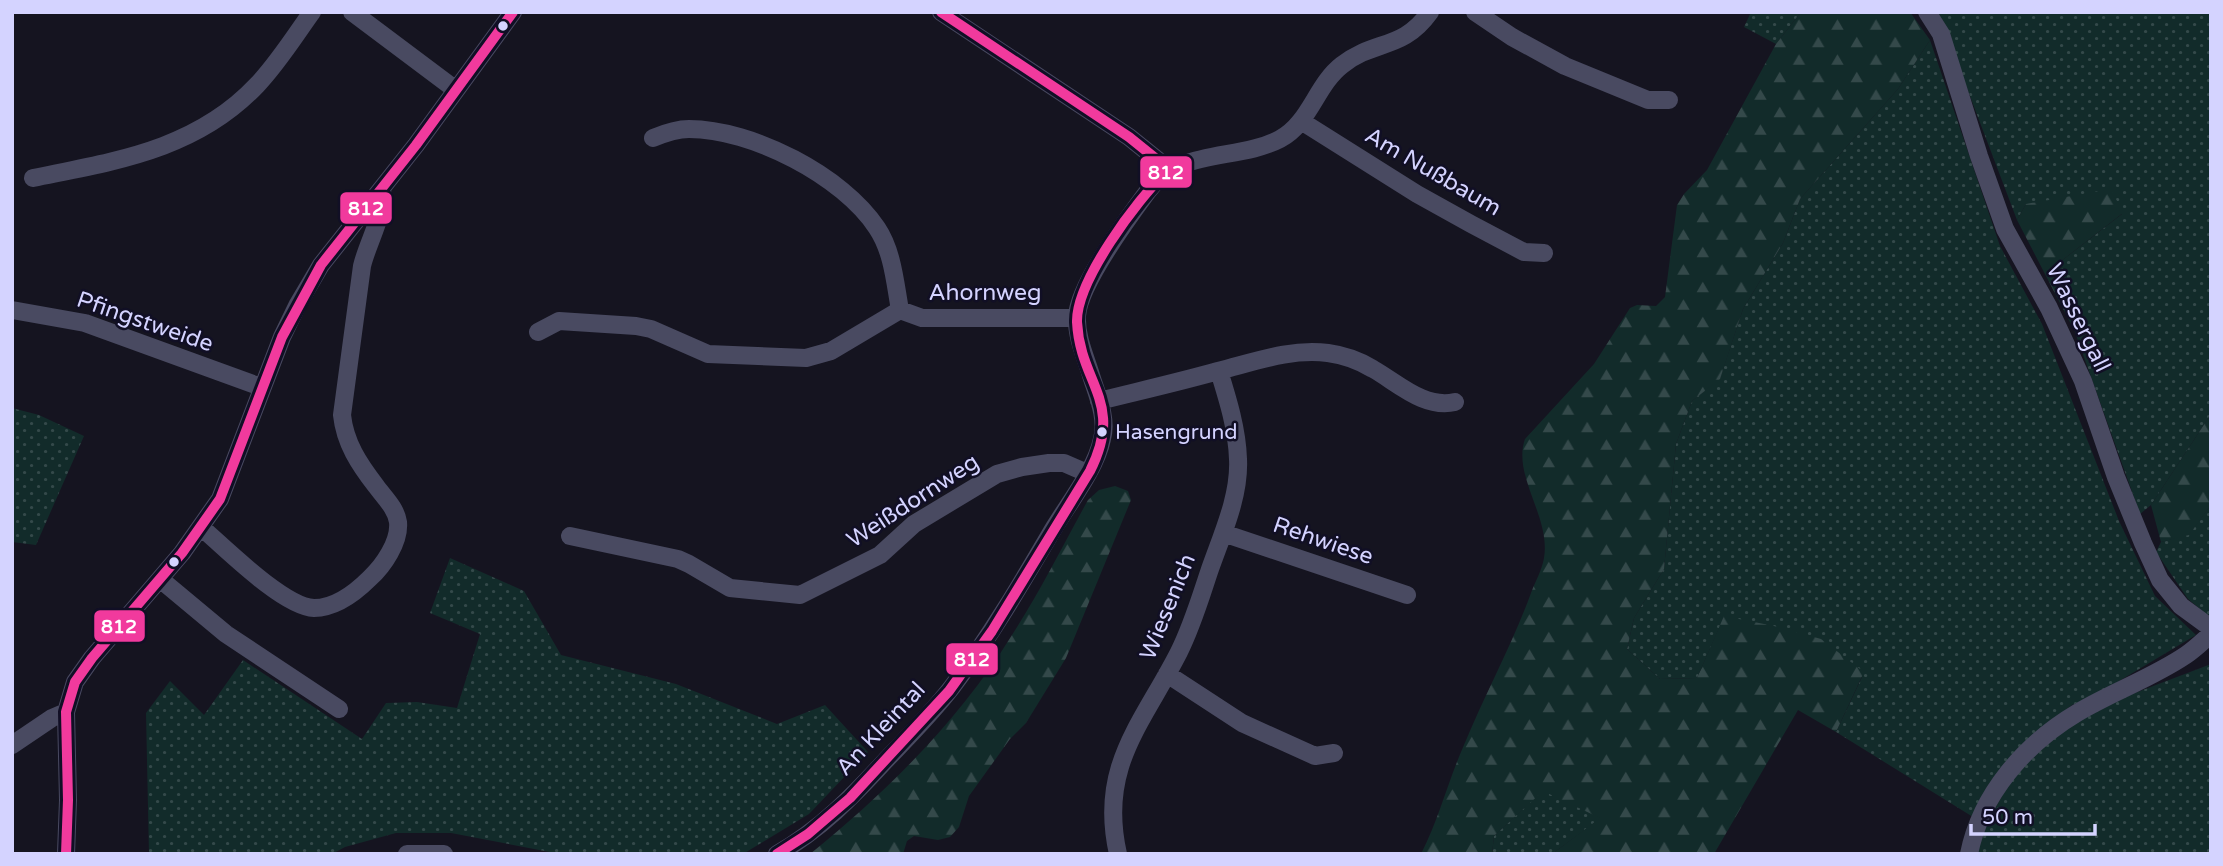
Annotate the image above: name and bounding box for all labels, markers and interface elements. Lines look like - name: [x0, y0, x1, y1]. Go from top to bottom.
- unlabelled marker: [496, 19, 510, 33]
- street label: Am Nußbaum: [1360, 122, 1506, 222]
- line badge: 812: [1139, 155, 1193, 189]
- text: 812: [1148, 162, 1184, 184]
- line badge: 812: [339, 191, 393, 225]
- text: 812: [348, 198, 384, 220]
- street label: Wassergall: [2040, 259, 2116, 377]
- street label: Ahornweg: [928, 279, 1042, 307]
- street label: Pfingstweide: [73, 286, 217, 358]
- place label: Hasengrund: [1115, 420, 1238, 445]
- marker: Hasengrund: [1095, 425, 1109, 439]
- street label: Weißdornweg: [842, 448, 984, 554]
- street label: Rehwiese: [1269, 511, 1377, 571]
- street label: Wiesenich: [1134, 550, 1202, 664]
- unlabelled marker: [167, 555, 181, 569]
- line badge: 812: [93, 609, 146, 643]
- text: 812: [101, 616, 137, 638]
- line badge: 812: [945, 642, 999, 676]
- text: 812: [954, 649, 990, 671]
- street label: An Kleintal: [831, 676, 931, 782]
- scale bar: [1971, 792, 2095, 836]
- text: 50 m: [1982, 805, 2033, 830]

